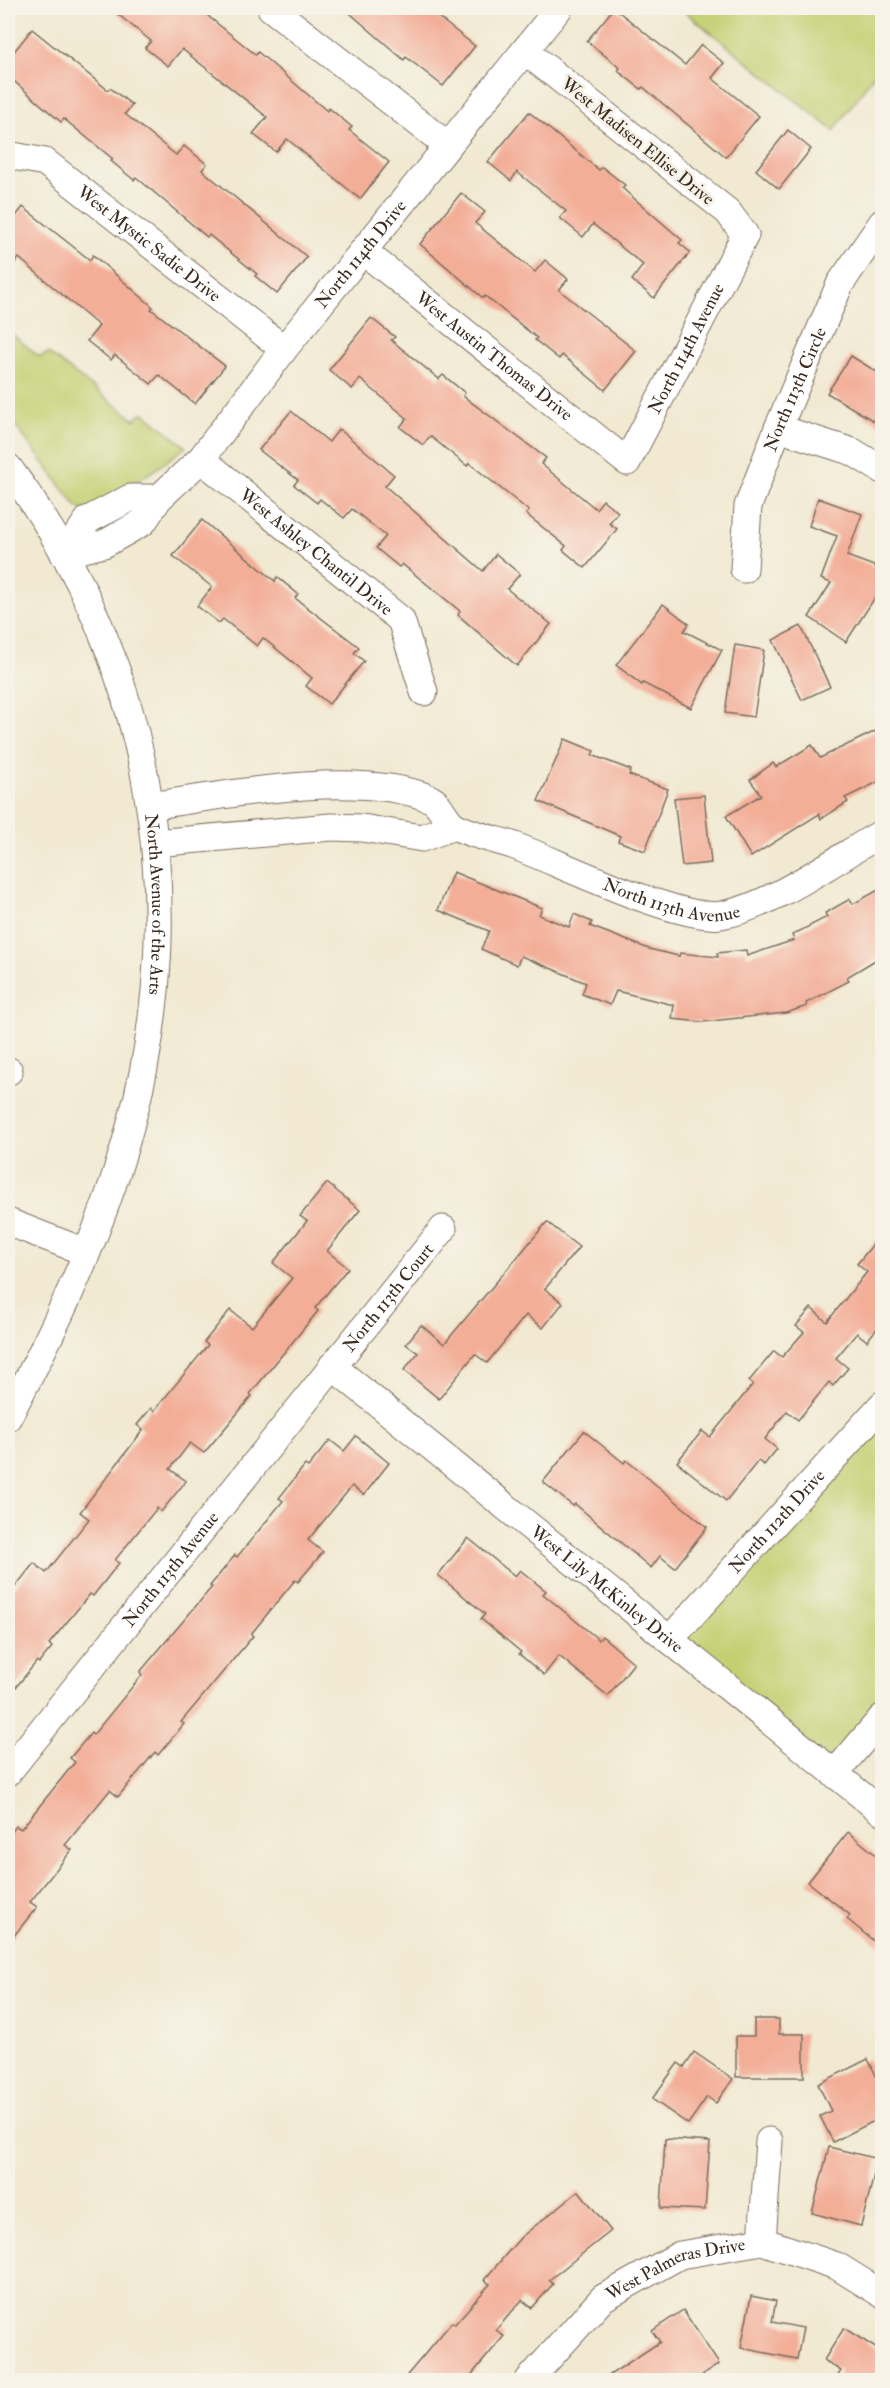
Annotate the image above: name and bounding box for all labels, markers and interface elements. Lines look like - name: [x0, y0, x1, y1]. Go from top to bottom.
- street label: West Madisen Ellise Drive: [556, 72, 719, 211]
- street label: West Mystic Sadie Drive: [72, 180, 226, 308]
- street label: North 114th Drive: [310, 195, 412, 313]
- street label: North 114th Avenue: [643, 279, 730, 418]
- street label: West Austin Thomas Drive: [410, 286, 578, 426]
- street label: North 113th Circle: [759, 323, 832, 455]
- street label: West Ashley Chantil Drive: [234, 483, 398, 621]
- street label: North Avenue of the Arts: [139, 813, 169, 996]
- street label: North 113th Avenue: [600, 873, 743, 928]
- street label: North 113th Court: [338, 1239, 439, 1357]
- street label: North 112th Drive: [724, 1464, 830, 1578]
- street label: North 113th Avenue: [118, 1507, 224, 1632]
- street label: West Lily McKinley Drive: [525, 1520, 688, 1658]
- street label: West Palmeras Drive: [601, 2233, 747, 2307]

